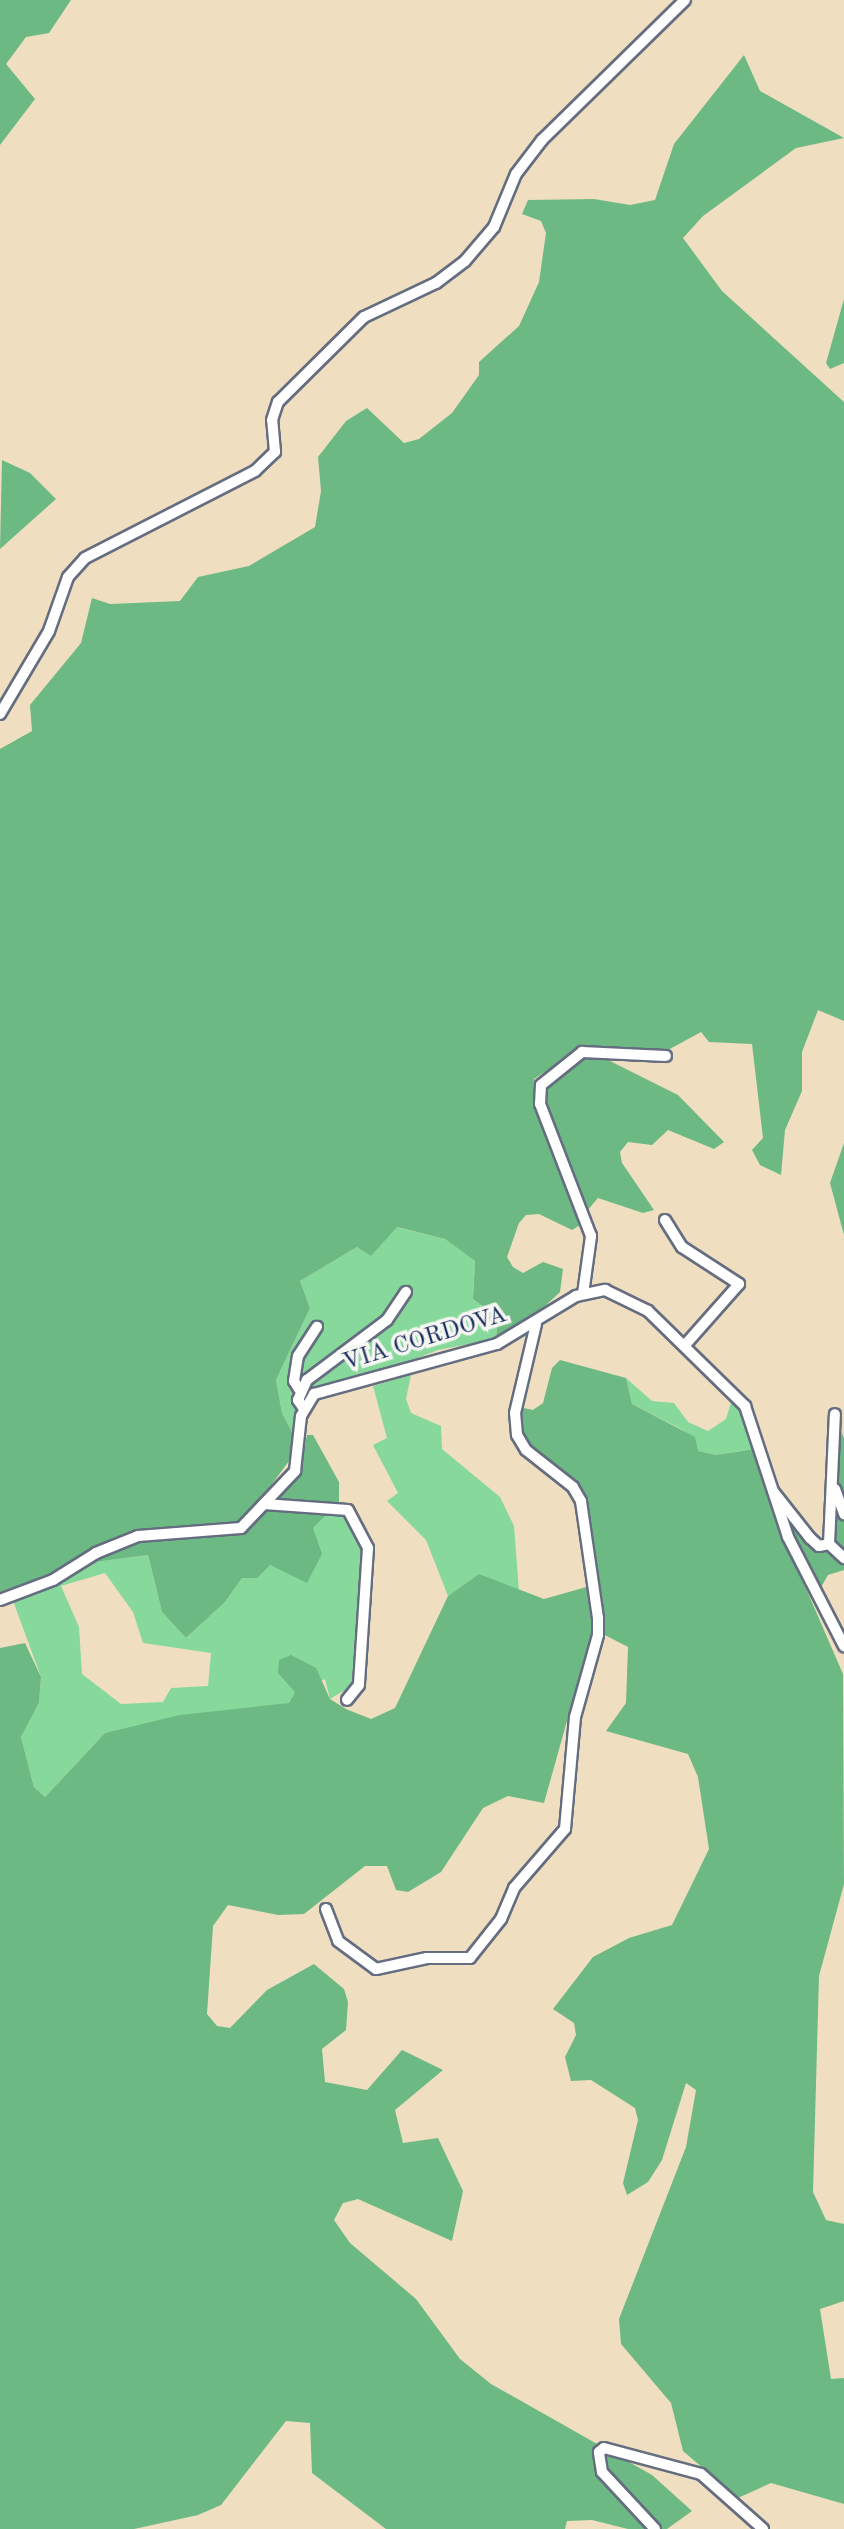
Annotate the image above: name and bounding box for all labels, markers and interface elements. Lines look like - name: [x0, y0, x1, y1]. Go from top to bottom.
- street label: VIA CORDOVA: [339, 1301, 511, 1379]

